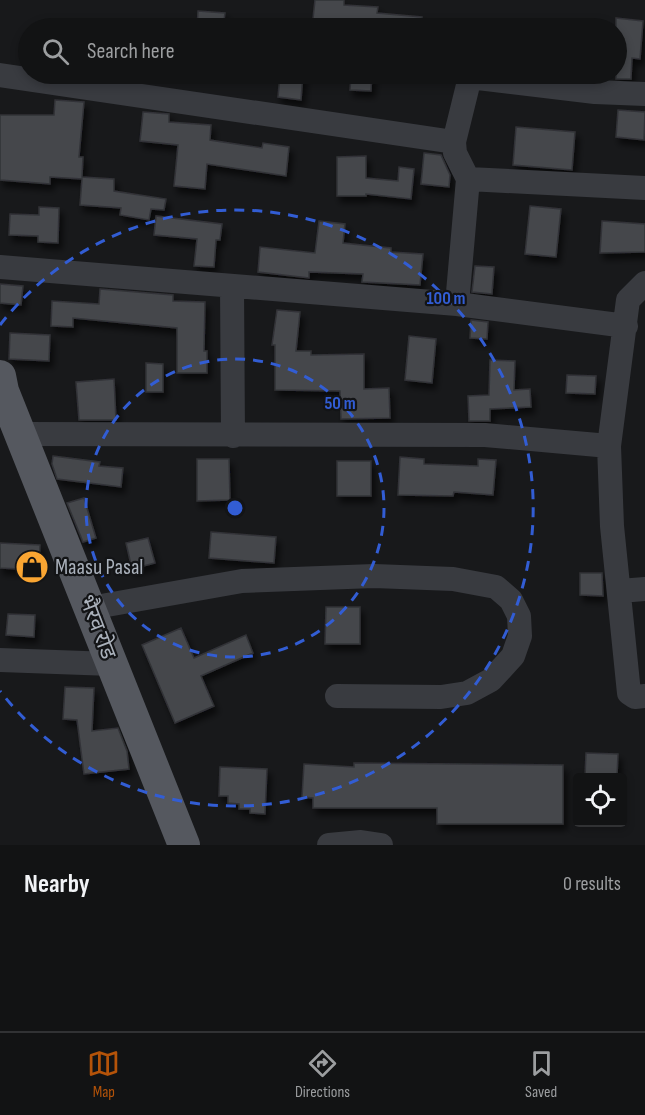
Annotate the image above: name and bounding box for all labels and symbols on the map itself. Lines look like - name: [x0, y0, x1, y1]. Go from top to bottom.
- text: 100 m: [427, 288, 466, 309]
- text: 50 m: [324, 393, 356, 414]
- centre of rings: [225, 498, 245, 518]
- shop icon: Maasu Pasal: [14, 549, 50, 585]
- place label: Maasu Pasal: [55, 554, 143, 581]
- street label: भैरव रोड: [72, 591, 123, 663]

